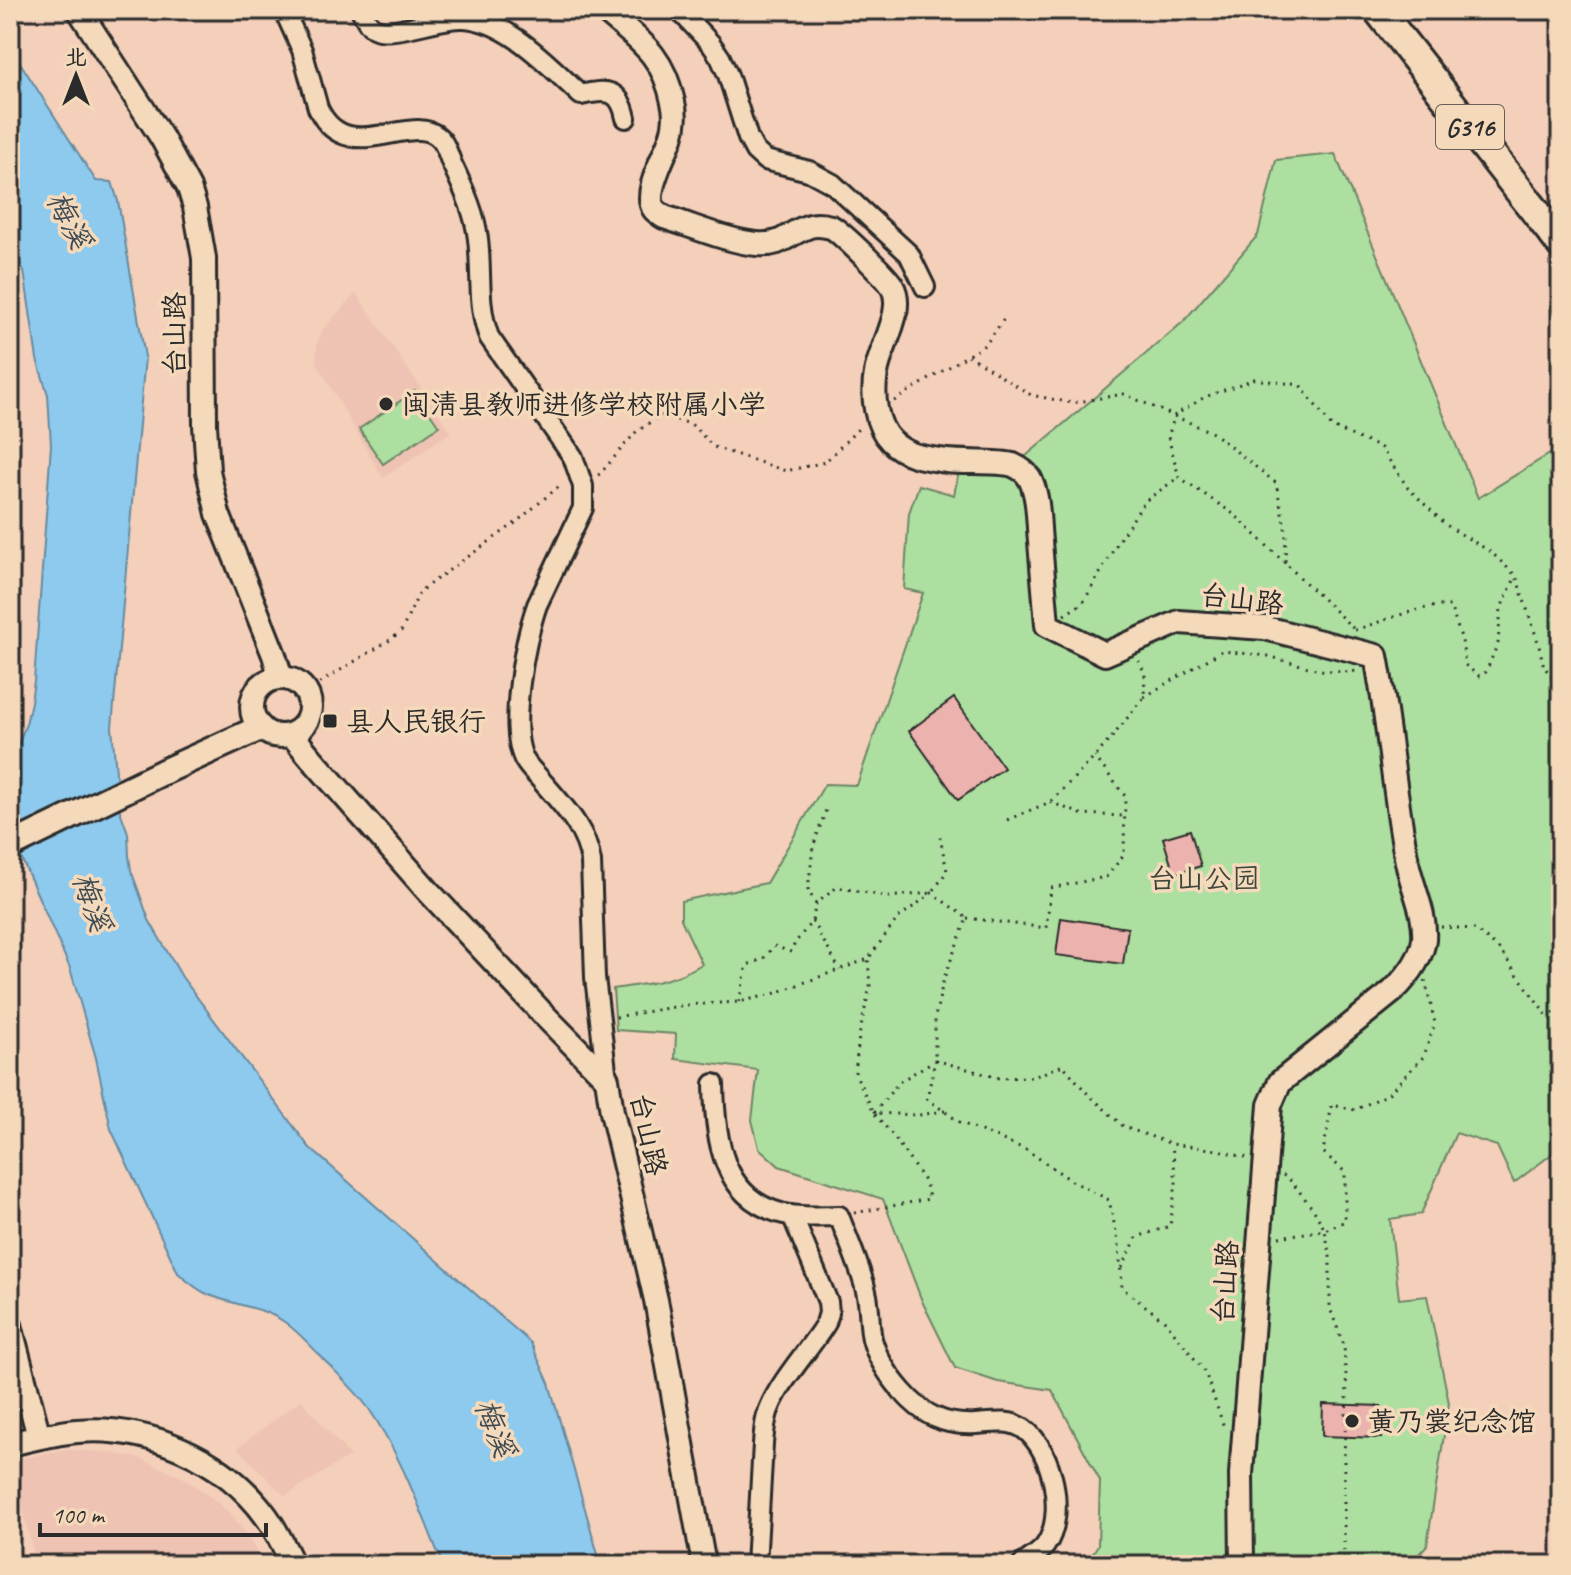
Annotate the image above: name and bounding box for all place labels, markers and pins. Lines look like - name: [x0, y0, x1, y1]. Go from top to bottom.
- place label: 闽清县教师进修学校附属小学: [402, 387, 766, 422]
- marker: 闽清县教师进修学校附属小学: [377, 395, 395, 413]
- place label: 县人民银行: [346, 704, 486, 739]
- marker: 县人民银行: [321, 712, 339, 730]
- place label: 黄乃裳纪念馆: [1368, 1404, 1536, 1439]
- marker: 黄乃裳纪念馆: [1343, 1412, 1361, 1430]

